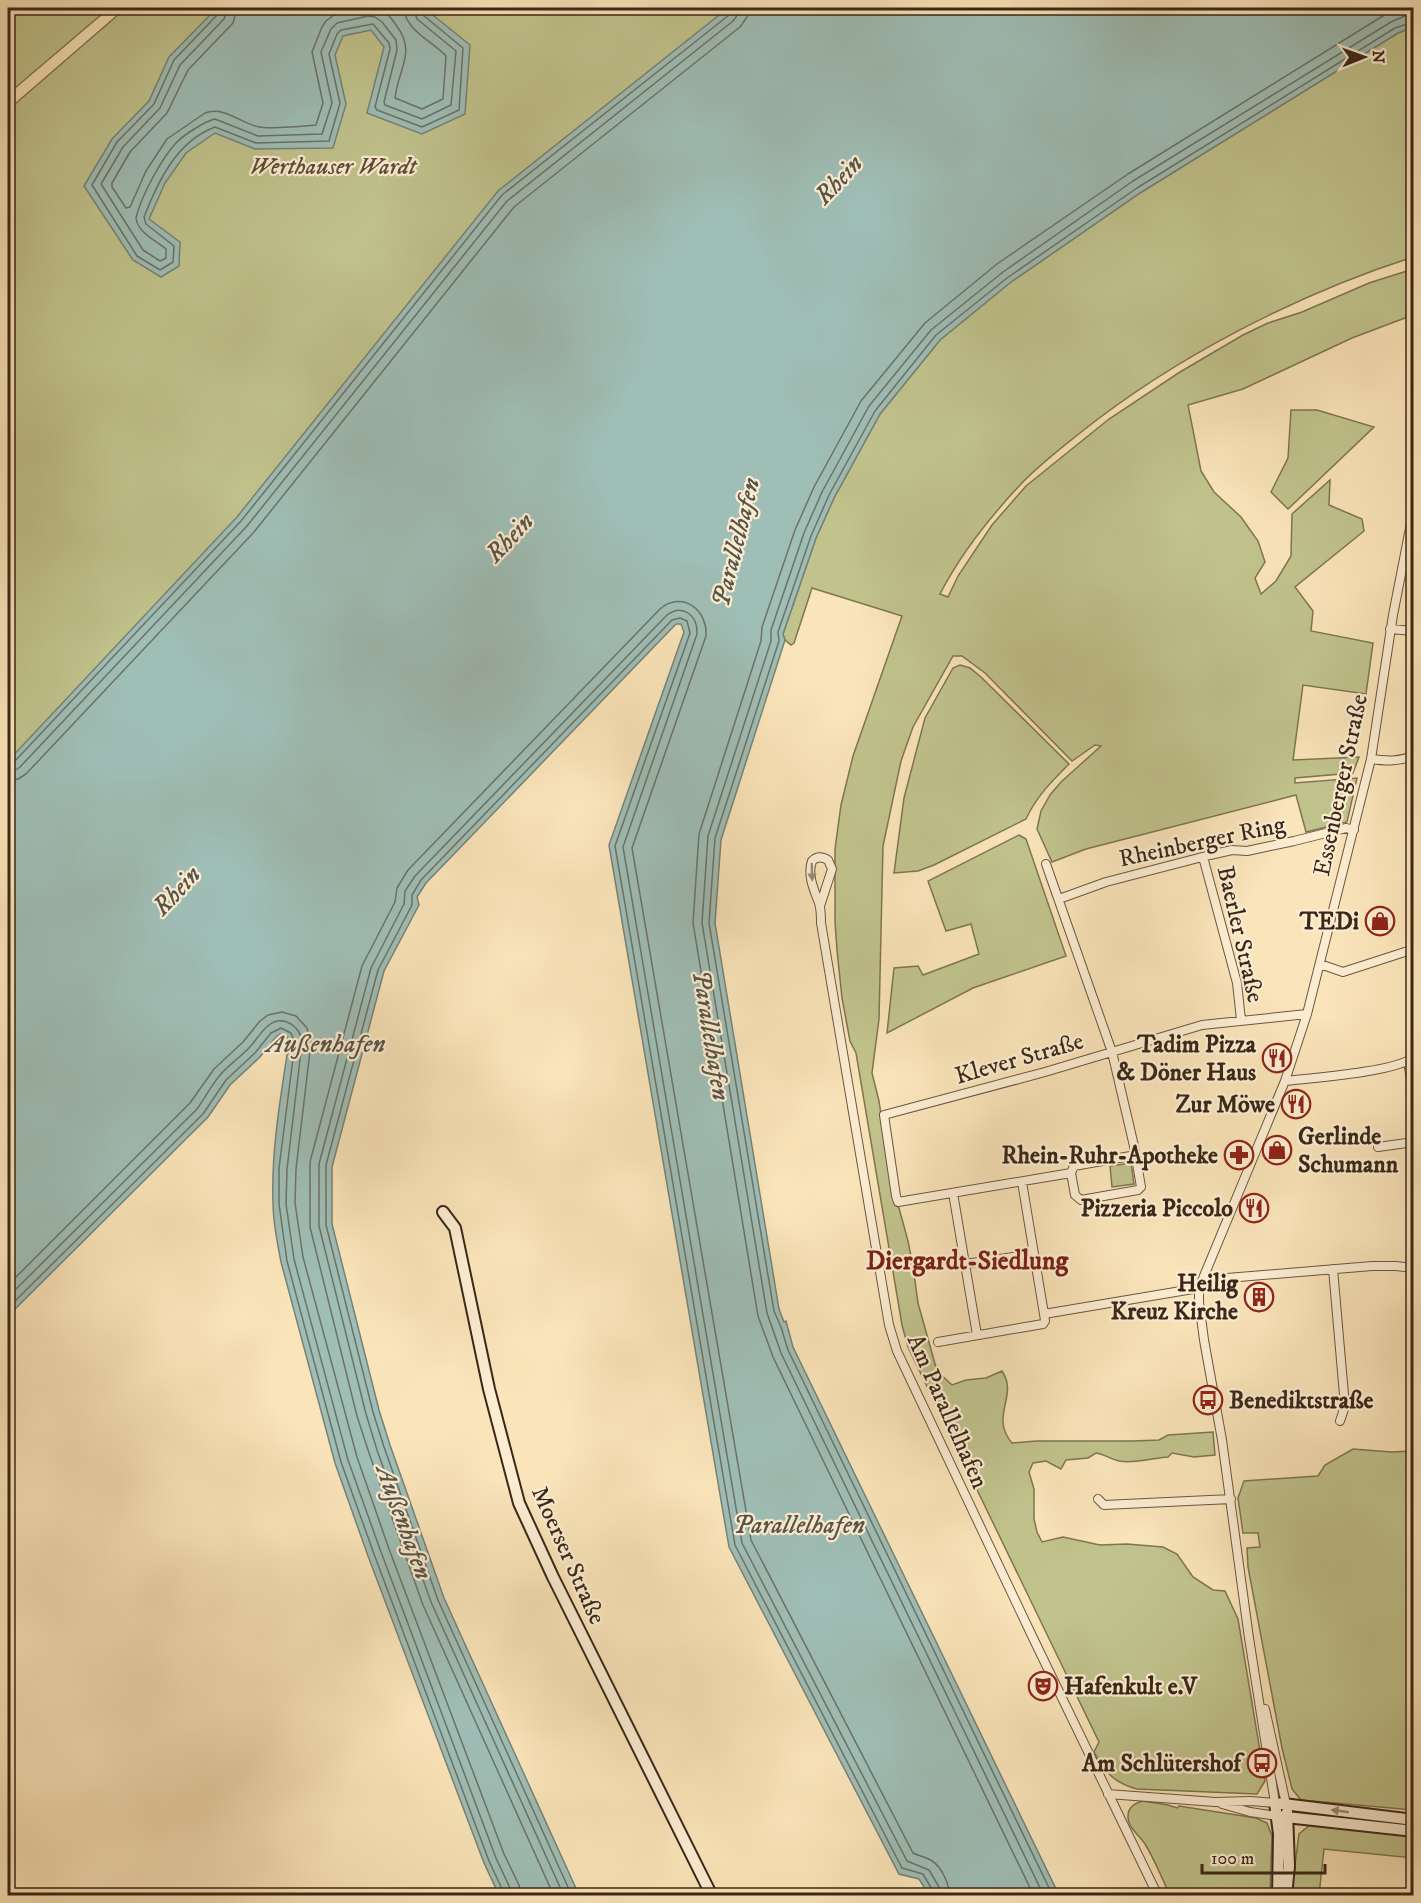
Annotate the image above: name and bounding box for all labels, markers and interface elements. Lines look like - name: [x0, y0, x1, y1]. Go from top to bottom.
- north arrow: [1334, 27, 1394, 87]
- text: N: [1368, 50, 1388, 63]
- water label: Rhein: [807, 148, 871, 213]
- park label: Werthauser Wardt: [250, 152, 418, 182]
- water label: Parallelhafen: [704, 474, 768, 610]
- water label: Rhein: [478, 506, 542, 571]
- street label: Essenberger Straße: [1307, 691, 1375, 879]
- street label: Rheinberger Ring: [1116, 810, 1288, 874]
- water label: Rhein: [145, 859, 209, 924]
- one-way arrow: [807, 862, 817, 881]
- street label: Baerler Straße: [1210, 863, 1270, 1005]
- shop icon: TEDi: [1364, 905, 1396, 937]
- place label: TEDi: [1299, 907, 1359, 937]
- water label: Parallelhafen: [684, 967, 737, 1103]
- street label: Klever Straße: [952, 1026, 1087, 1092]
- water label: Außenhafen: [263, 1028, 386, 1061]
- place label: Tadim Pizza & Döner Haus: [1116, 1030, 1257, 1088]
- restaurant icon: Tadim Pizza & Döner Haus: [1261, 1042, 1293, 1074]
- restaurant icon: Zur Möwe: [1280, 1088, 1312, 1120]
- place label: Zur Möwe: [1175, 1090, 1275, 1120]
- place label: Gerlinde Schumann: [1298, 1122, 1399, 1180]
- shop icon: Gerlinde Schumann: [1261, 1134, 1293, 1166]
- pharmacy icon: Rhein-Ruhr-Apotheke: [1223, 1139, 1255, 1171]
- place label: Rhein-Ruhr-Apotheke: [1002, 1141, 1218, 1171]
- restaurant icon: Pizzeria Piccolo: [1238, 1192, 1270, 1224]
- place label: Pizzeria Piccolo: [1081, 1194, 1233, 1224]
- district label: Diergardt-Siedlung: [866, 1245, 1069, 1278]
- place label: Heilig Kreuz Kirche: [1110, 1269, 1239, 1327]
- building icon: Heilig Kreuz Kirche: [1243, 1281, 1275, 1313]
- street label: Am Parallelhafen: [900, 1329, 995, 1494]
- bus stop icon: Benediktstraße: [1192, 1384, 1224, 1416]
- place label: Benediktstraße: [1229, 1386, 1373, 1416]
- water label: Außenhafen: [367, 1458, 439, 1584]
- street label: Moerser Straße: [524, 1482, 612, 1629]
- water label: Parallelhafen: [733, 1509, 865, 1542]
- theatre icon: Hafenkult e.V: [1027, 1670, 1059, 1702]
- place label: Hafenkult e.V: [1064, 1672, 1198, 1702]
- bus stop icon: Am Schlütershof: [1246, 1747, 1278, 1779]
- place label: Am Schlütershof: [1081, 1749, 1245, 1779]
- one-way arrow: [1330, 1807, 1349, 1816]
- scale bar: [1202, 1837, 1325, 1875]
- text: 100 m: [1211, 1848, 1254, 1870]

